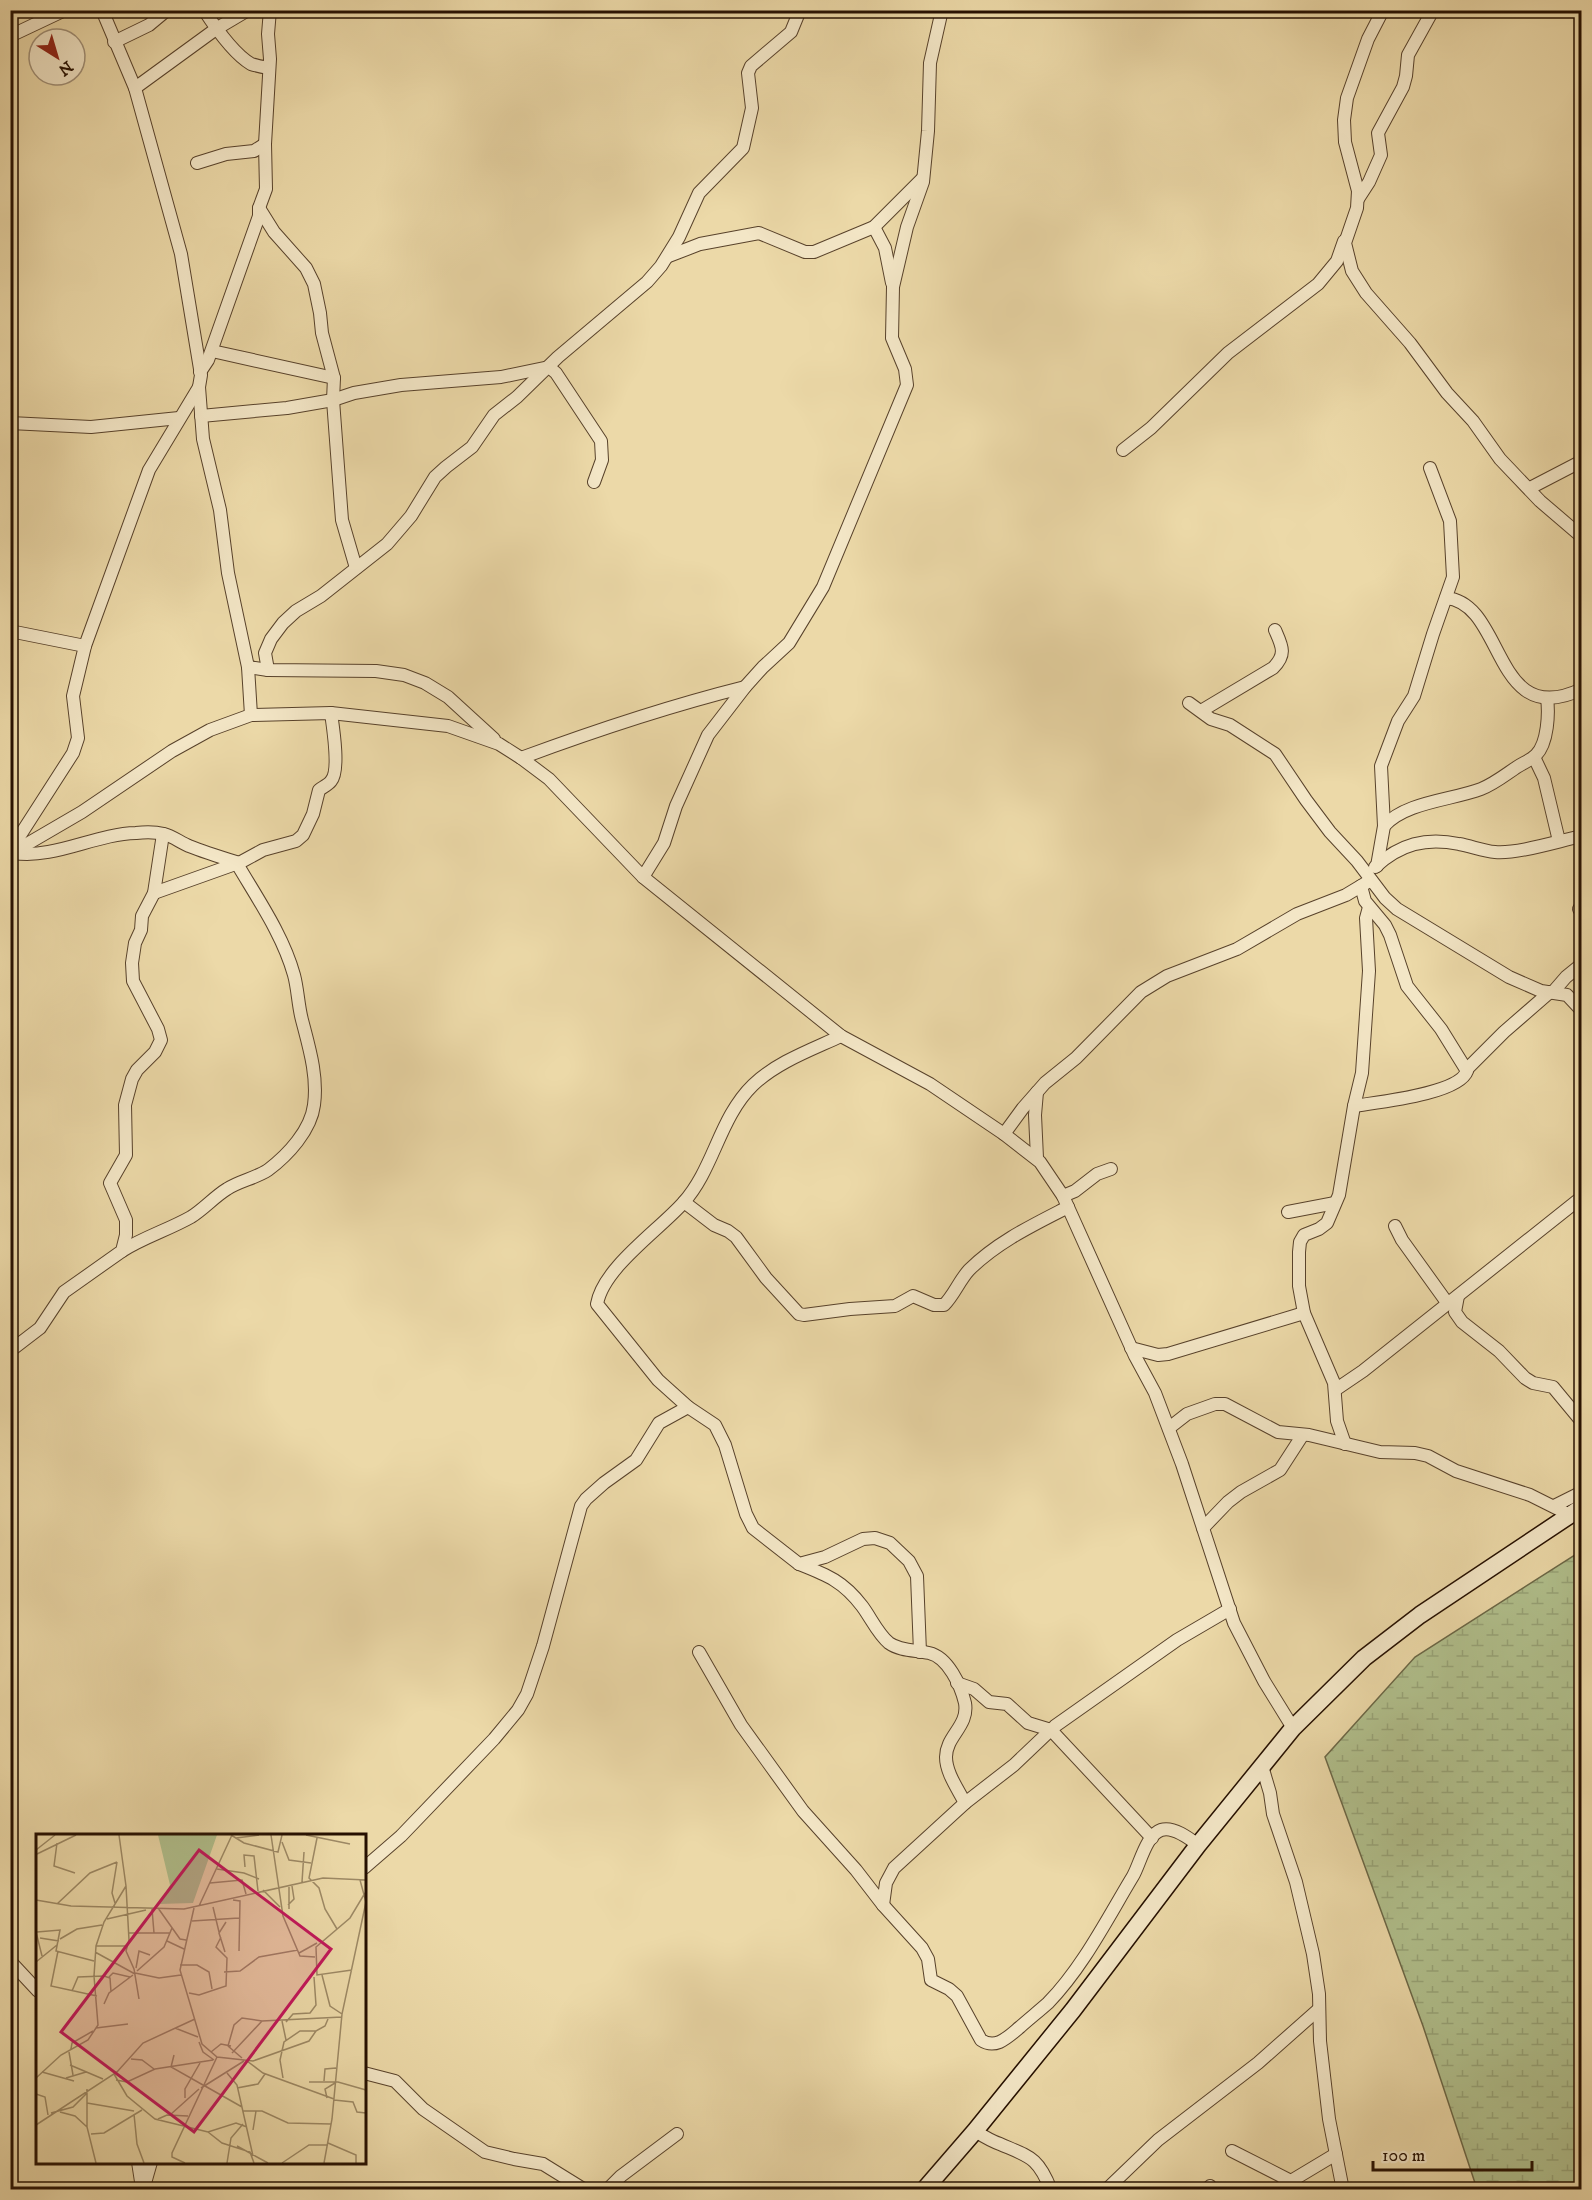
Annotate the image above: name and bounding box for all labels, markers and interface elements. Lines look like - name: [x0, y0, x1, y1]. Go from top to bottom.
- north arrow: [27, 27, 87, 87]
- text: N: [54, 56, 77, 80]
- inset map: [36, 1834, 366, 2164]
- scale bar: [1373, 2134, 1532, 2172]
- text: 100 m: [1382, 2145, 1425, 2167]

